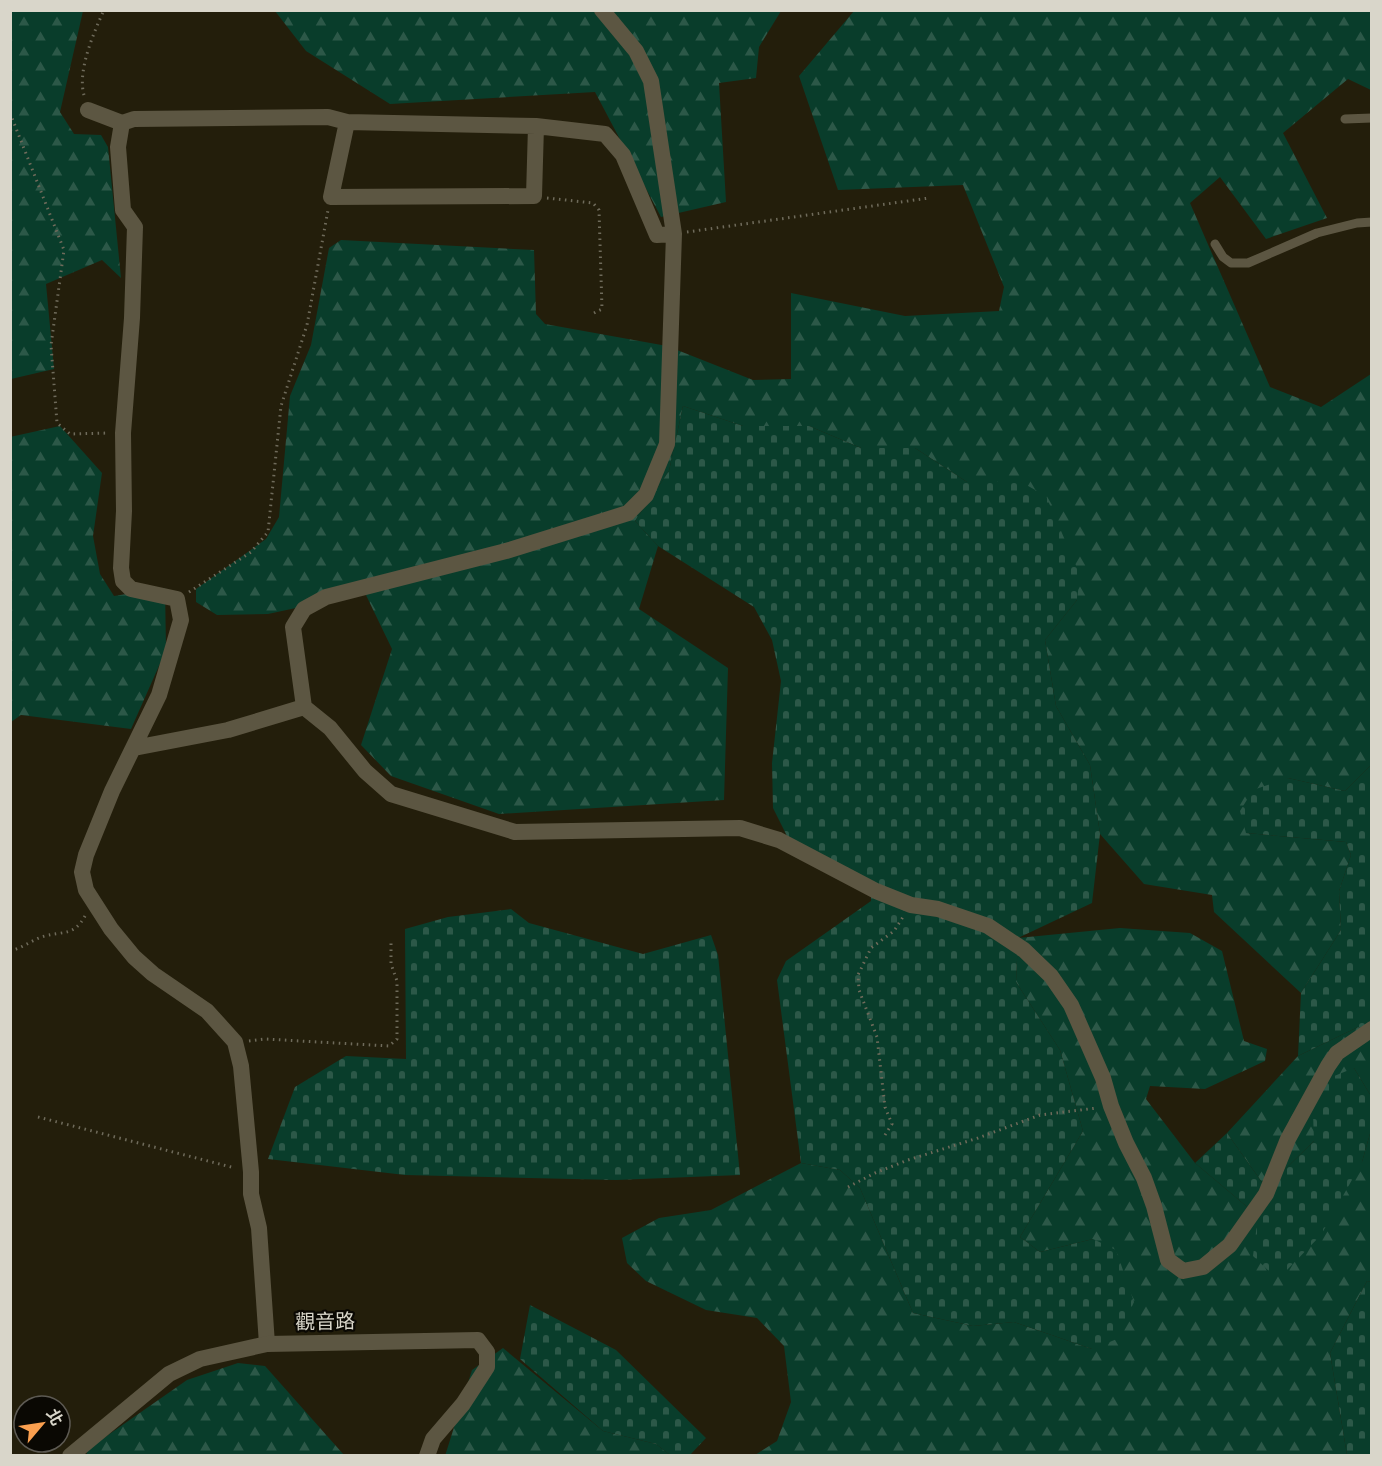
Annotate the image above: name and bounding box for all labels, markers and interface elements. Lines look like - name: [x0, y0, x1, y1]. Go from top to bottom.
- street label: 觀音路: [295, 1307, 355, 1335]
- north arrow: [12, 1394, 72, 1454]
- text: 北: [42, 1404, 69, 1429]

